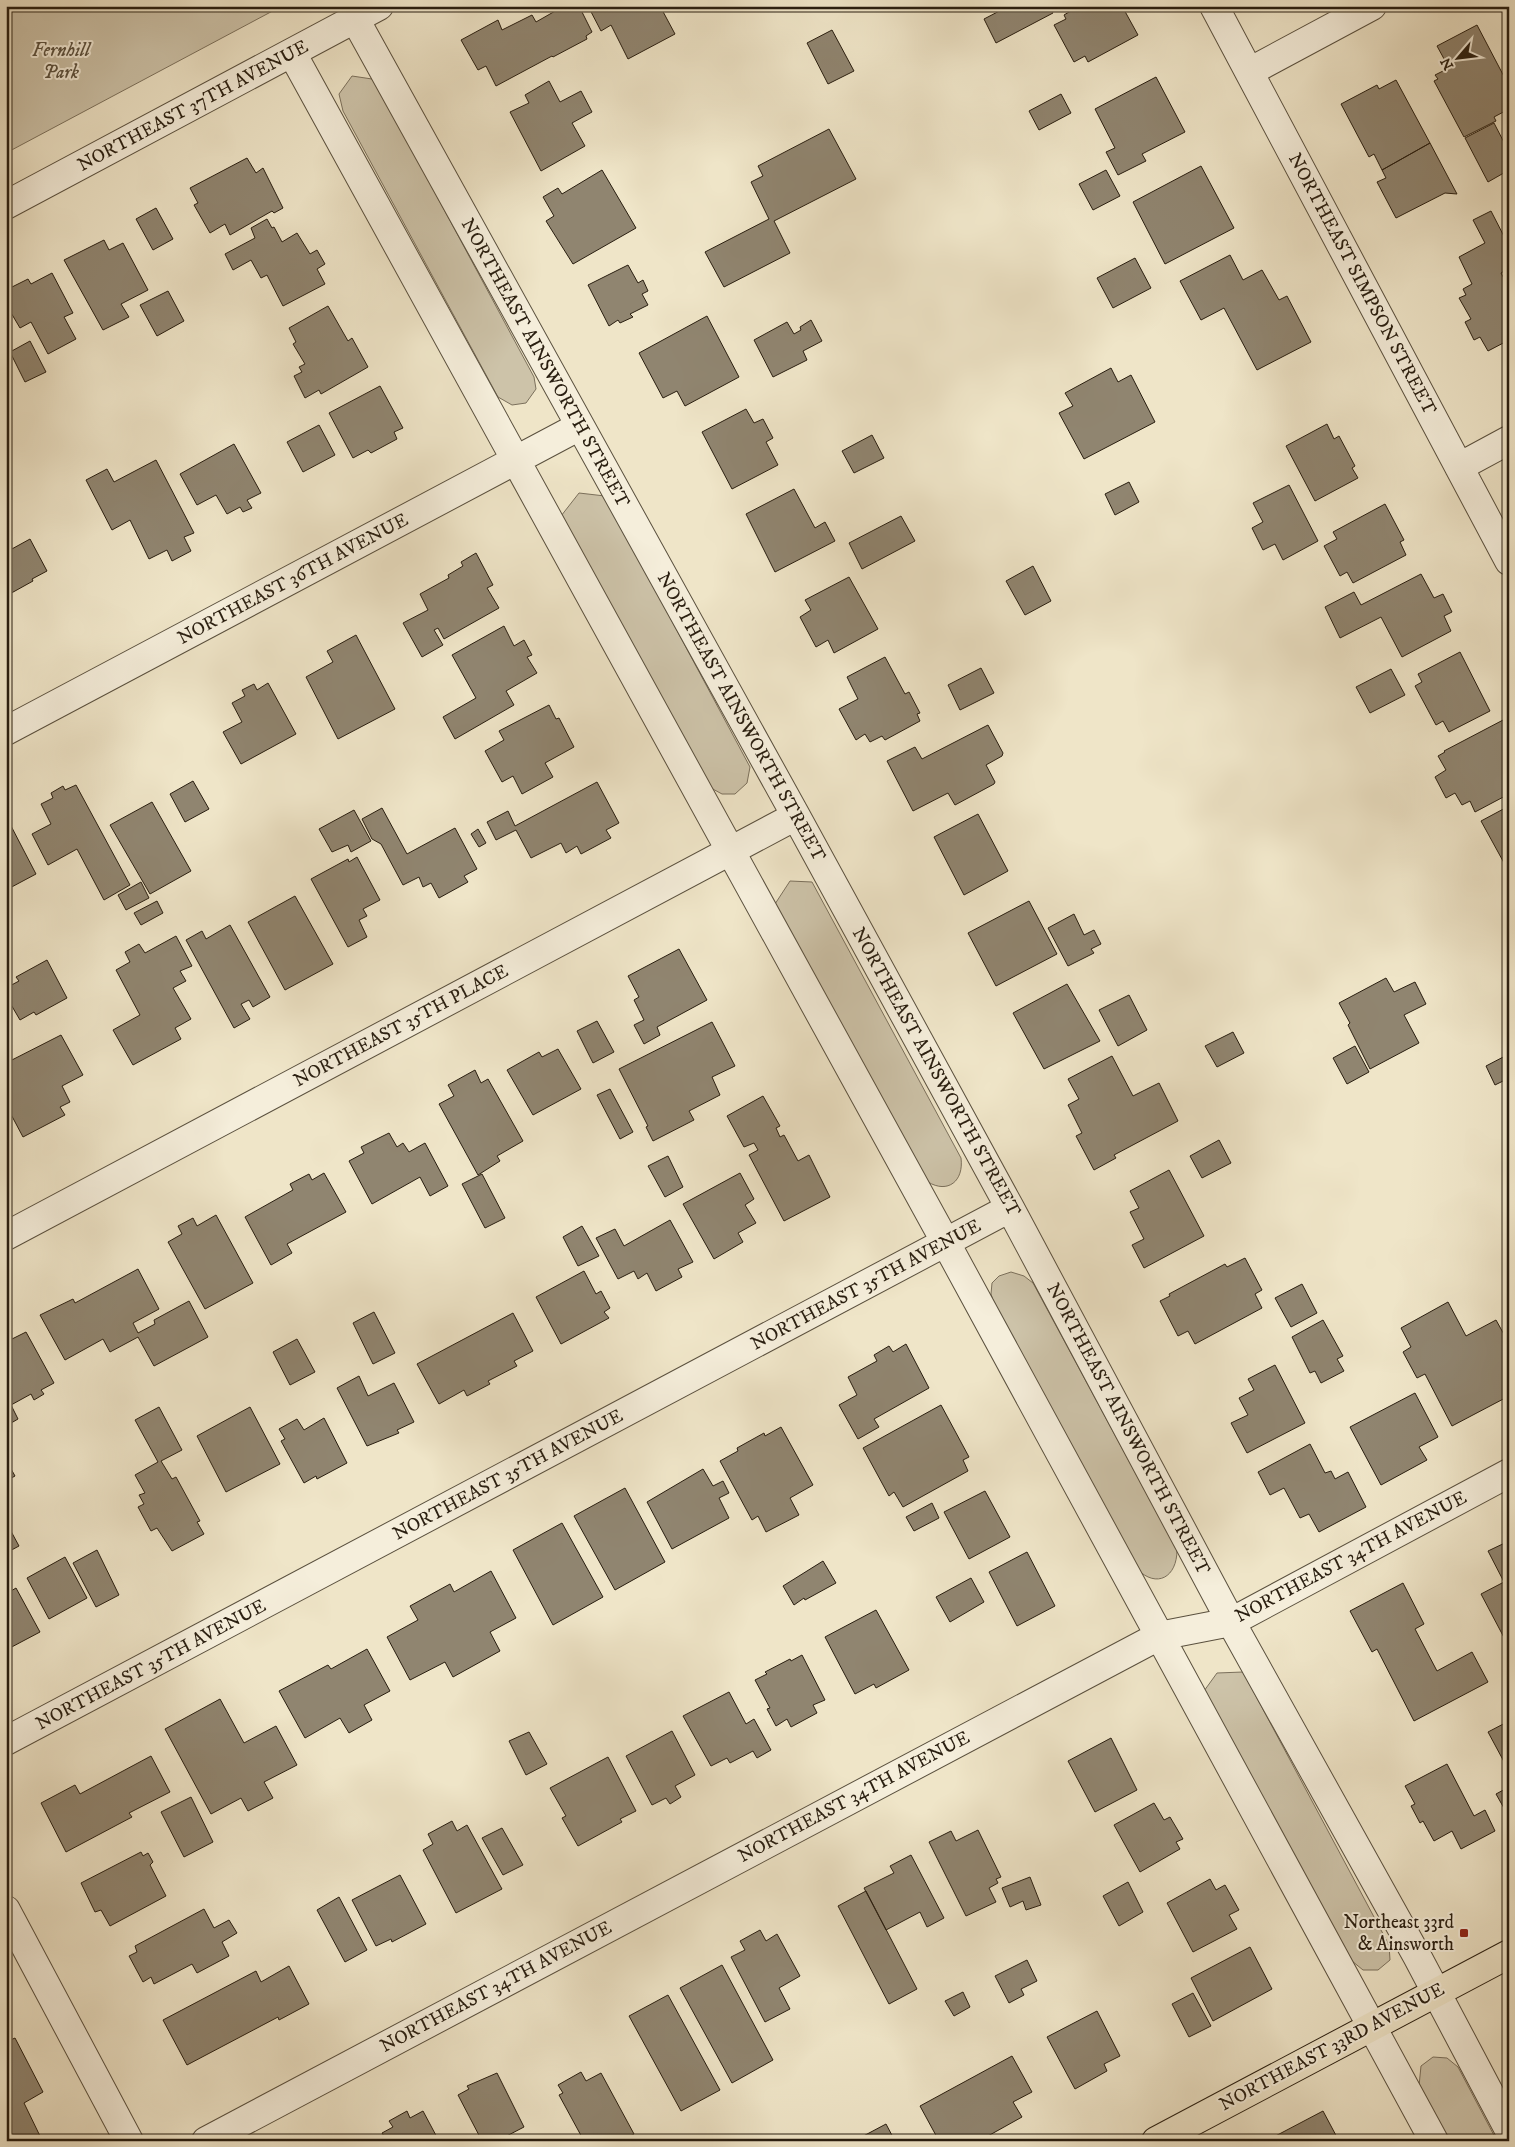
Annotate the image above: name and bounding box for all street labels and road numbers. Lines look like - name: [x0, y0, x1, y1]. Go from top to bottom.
- street label: NORTHEAST 37TH AVENUE: [74, 35, 312, 177]
- street label: NORTHEAST SIMPSON STREET: [1283, 149, 1441, 419]
- street label: NORTHEAST AINSWORTH STREET: [456, 215, 635, 512]
- street label: NORTHEAST 36TH AVENUE: [174, 508, 412, 650]
- street label: NORTHEAST AINSWORTH STREET: [652, 569, 831, 866]
- street label: NORTHEAST AINSWORTH STREET: [847, 924, 1026, 1221]
- street label: NORTHEAST 35TH PLACE: [290, 960, 512, 1092]
- street label: NORTHEAST 35TH AVENUE: [747, 1214, 985, 1356]
- street label: NORTHEAST AINSWORTH STREET: [1041, 1279, 1215, 1579]
- street label: NORTHEAST 35TH AVENUE: [389, 1404, 627, 1546]
- street label: NORTHEAST 34TH AVENUE: [1231, 1486, 1471, 1628]
- street label: NORTHEAST 35TH AVENUE: [32, 1594, 270, 1736]
- street label: NORTHEAST 34TH AVENUE: [734, 1726, 974, 1868]
- street label: NORTHEAST 34TH AVENUE: [376, 1916, 616, 2058]
- street label: NORTHEAST 33RD AVENUE: [1216, 1978, 1448, 2116]

